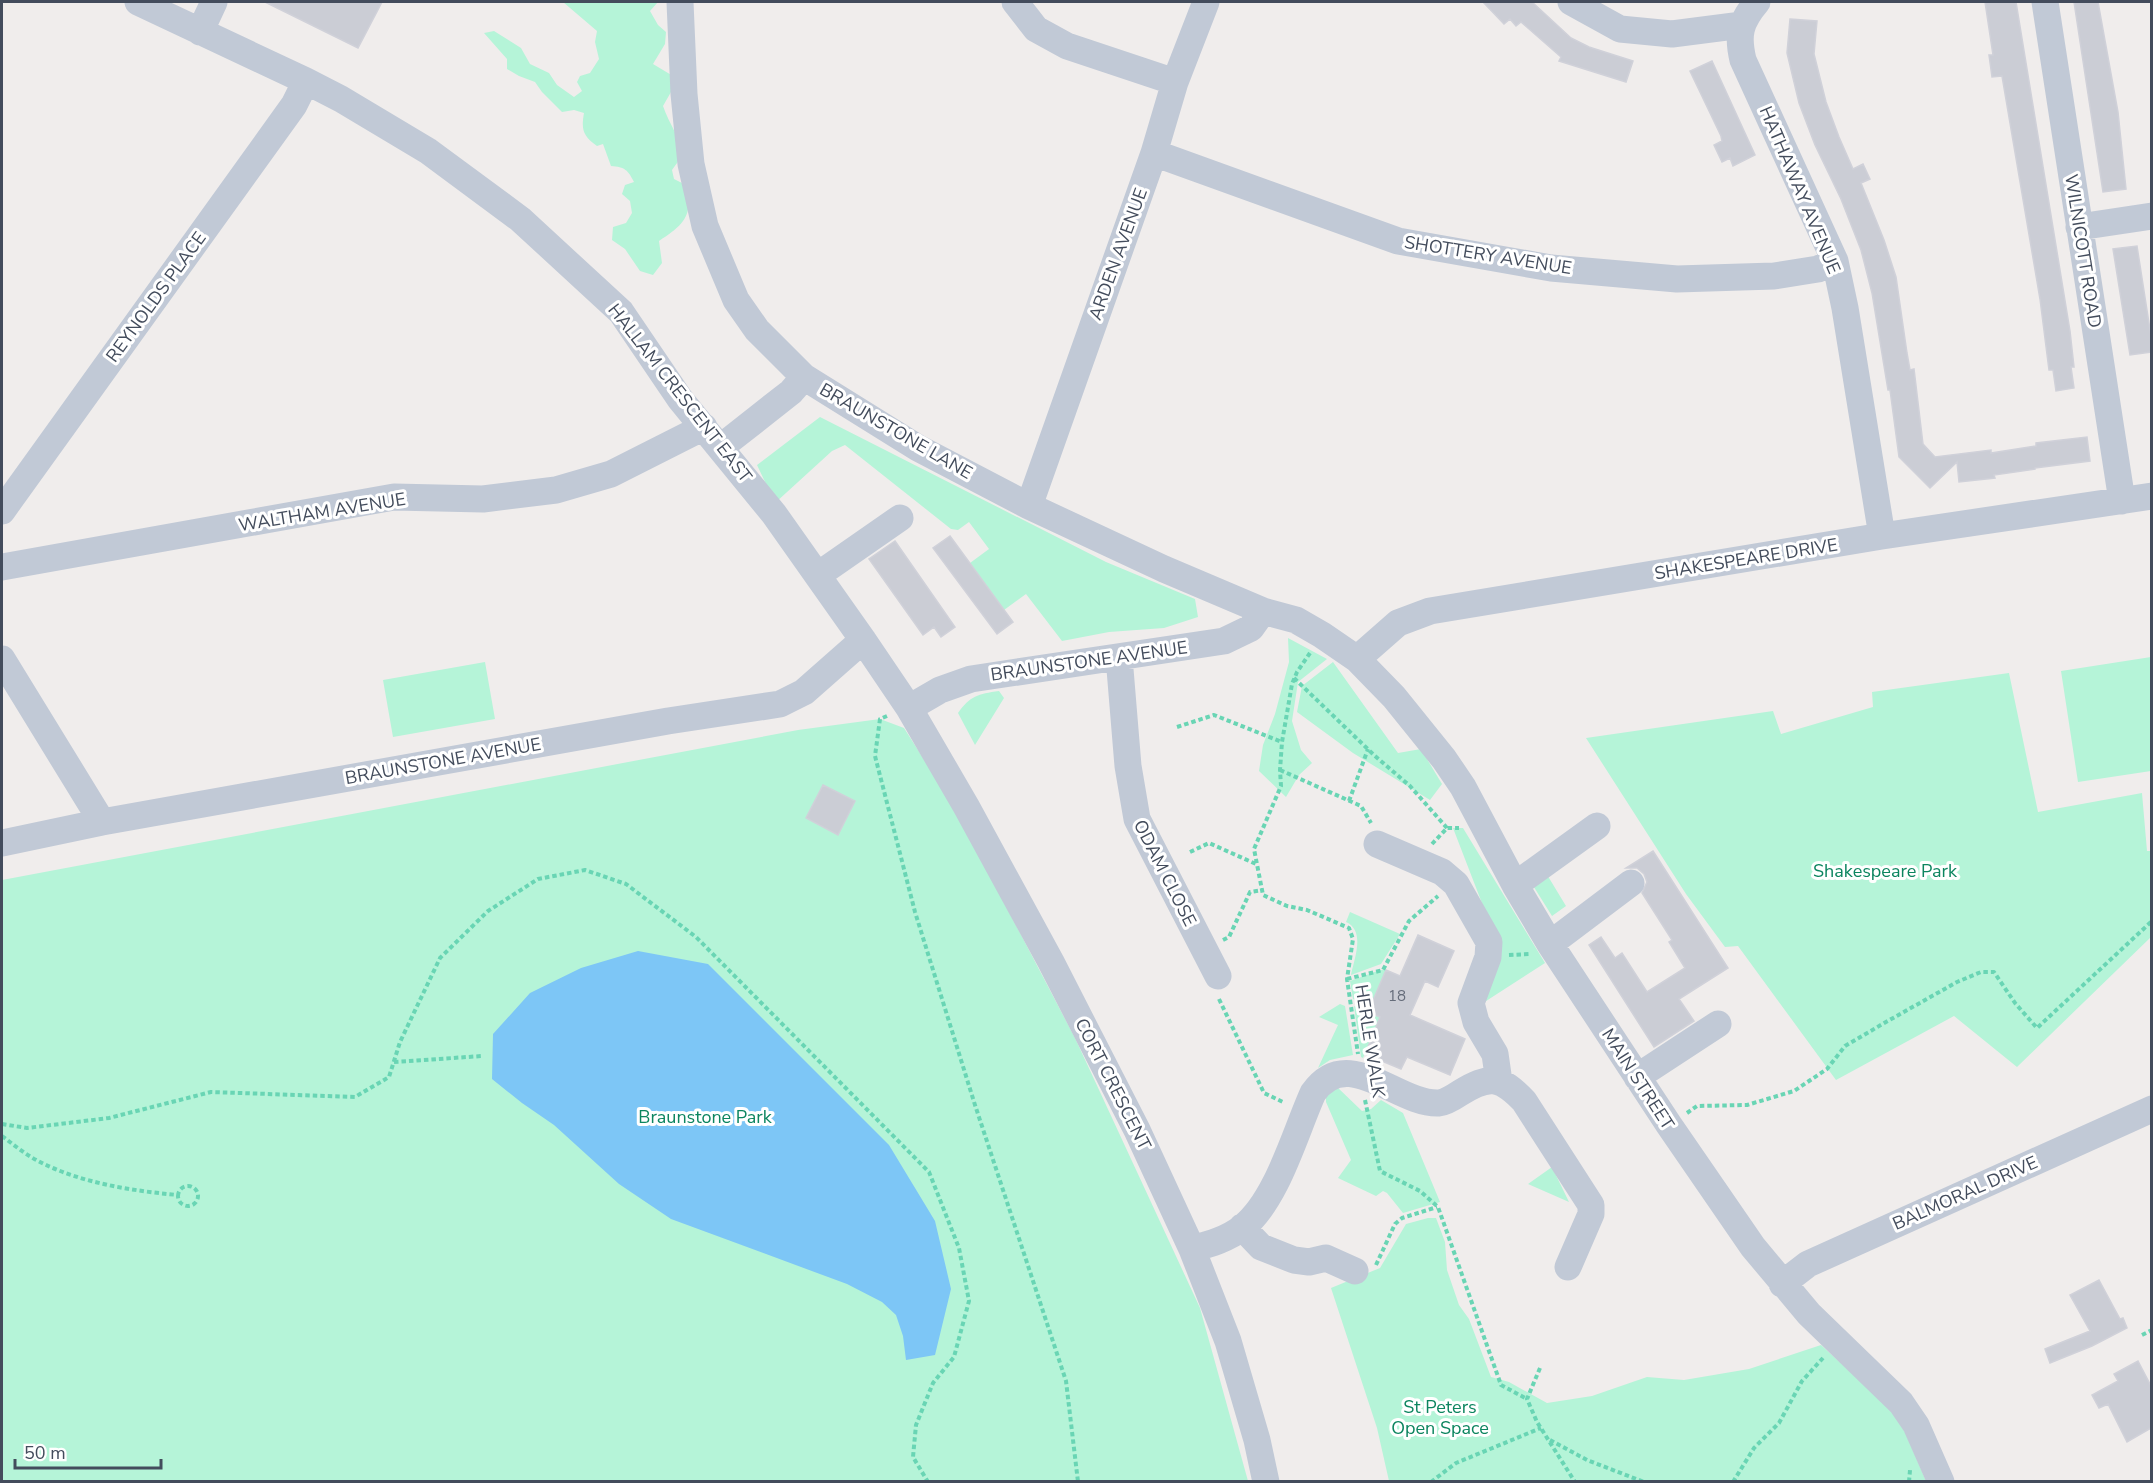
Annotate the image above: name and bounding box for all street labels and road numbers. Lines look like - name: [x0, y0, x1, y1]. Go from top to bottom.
- street label: HATHAWAY AVENUE: [1754, 102, 1846, 278]
- street label: WILNICOTT ROAD: [2059, 172, 2107, 330]
- street label: ARDEN AVENUE: [1083, 185, 1153, 323]
- street label: REYNOLDS PLACE: [101, 227, 211, 367]
- street label: SHOTTERY AVENUE: [1402, 230, 1574, 280]
- street label: HALLAM CRESCENT EAST: [603, 299, 758, 488]
- street label: BRAUNSTONE LANE: [815, 377, 977, 485]
- street label: WALTHAM AVENUE: [237, 487, 407, 537]
- street label: SHAKESPEARE DRIVE: [1653, 533, 1839, 585]
- street label: BRAUNSTONE AVENUE: [989, 635, 1189, 687]
- street label: BRAUNSTONE AVENUE: [343, 732, 543, 790]
- street label: ODAM CLOSE: [1128, 816, 1202, 930]
- street label: HERLE WALK: [1349, 983, 1391, 1100]
- street label: CORT CRESCENT: [1069, 1014, 1157, 1154]
- street label: MAIN STREET: [1596, 1024, 1680, 1134]
- street label: BALMORAL DRIVE: [1889, 1150, 2041, 1236]

